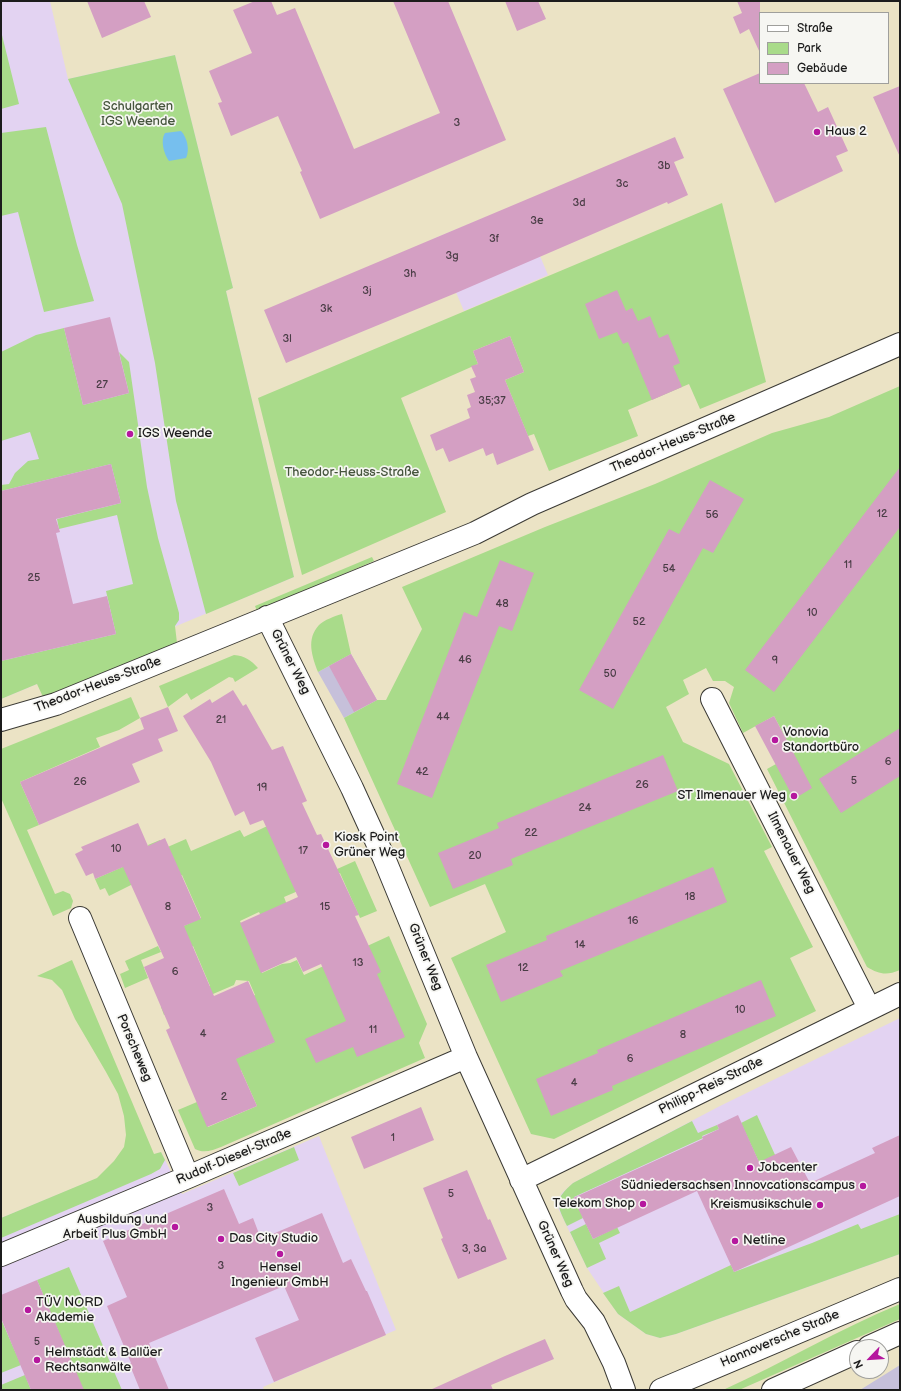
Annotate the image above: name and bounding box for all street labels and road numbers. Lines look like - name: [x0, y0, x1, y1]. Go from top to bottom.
- street label: Theodor-Heuss-Straße: [608, 410, 738, 476]
- street label: Grüner Weg: [267, 627, 313, 697]
- street label: Theodor-Heuss-Straße: [33, 654, 163, 716]
- street label: Ilmenauer Weg: [764, 810, 818, 896]
- street label: Grüner Weg: [404, 921, 446, 993]
- street label: Porscheweg: [113, 1012, 155, 1084]
- street label: Philipp-Reis-Straße: [656, 1054, 766, 1118]
- street label: Rudolf-Diesel-Straße: [174, 1126, 294, 1188]
- street label: Grüner Weg: [533, 1218, 577, 1290]
- street label: Hannoversche Straße: [718, 1307, 842, 1371]

